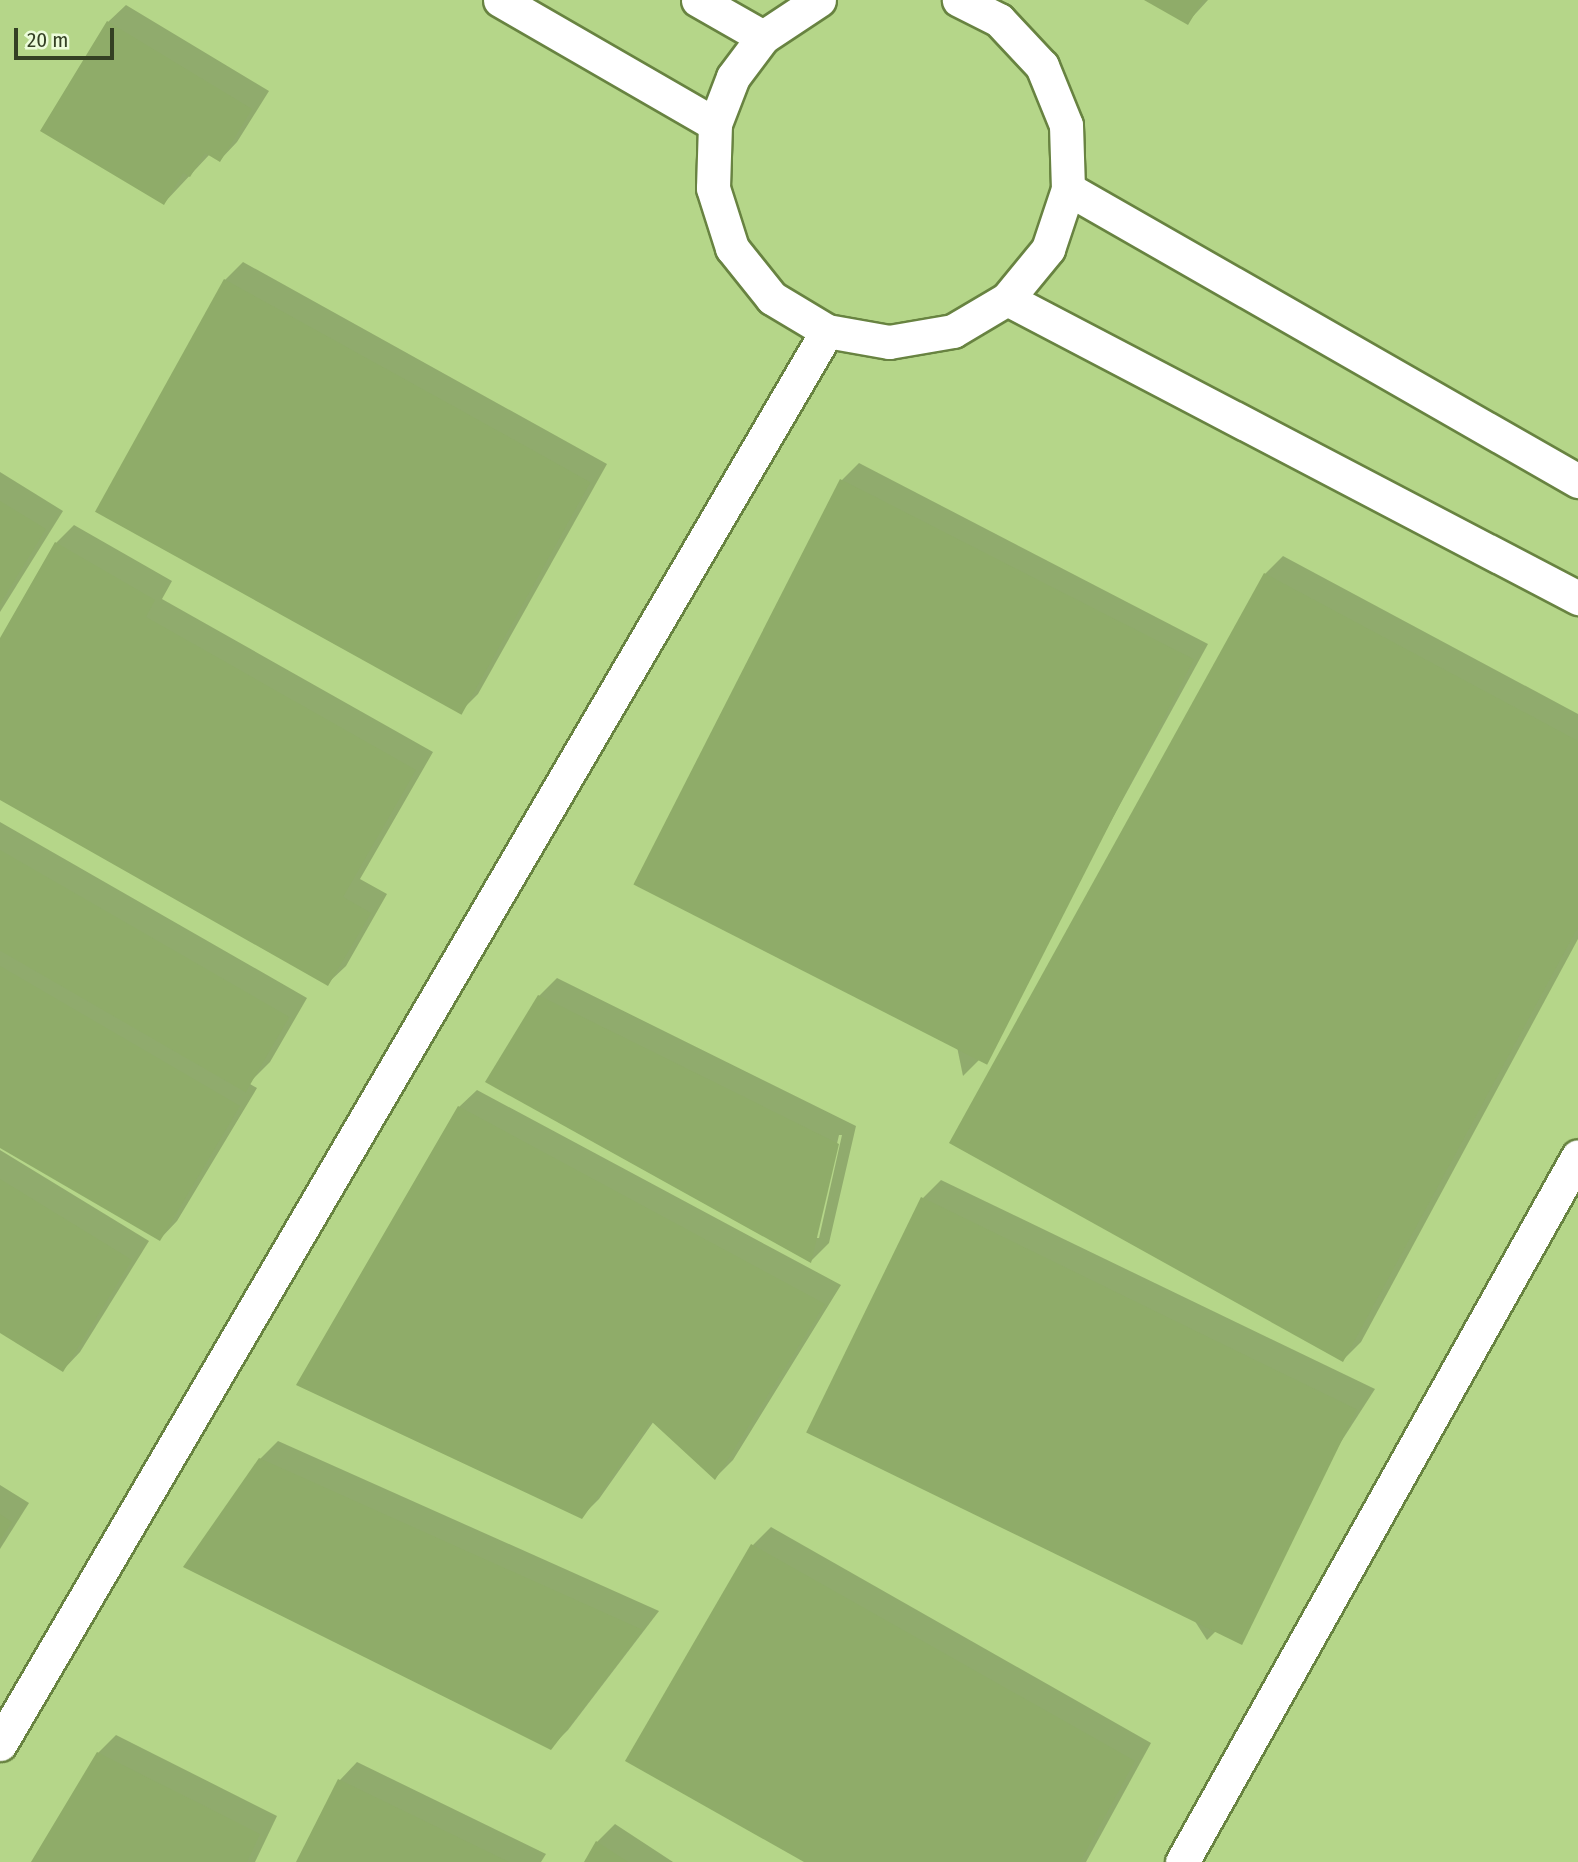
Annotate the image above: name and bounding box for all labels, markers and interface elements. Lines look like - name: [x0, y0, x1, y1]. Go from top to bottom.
- scale bar: [18, 14, 117, 58]
- text: 20 m: [27, 27, 68, 53]

